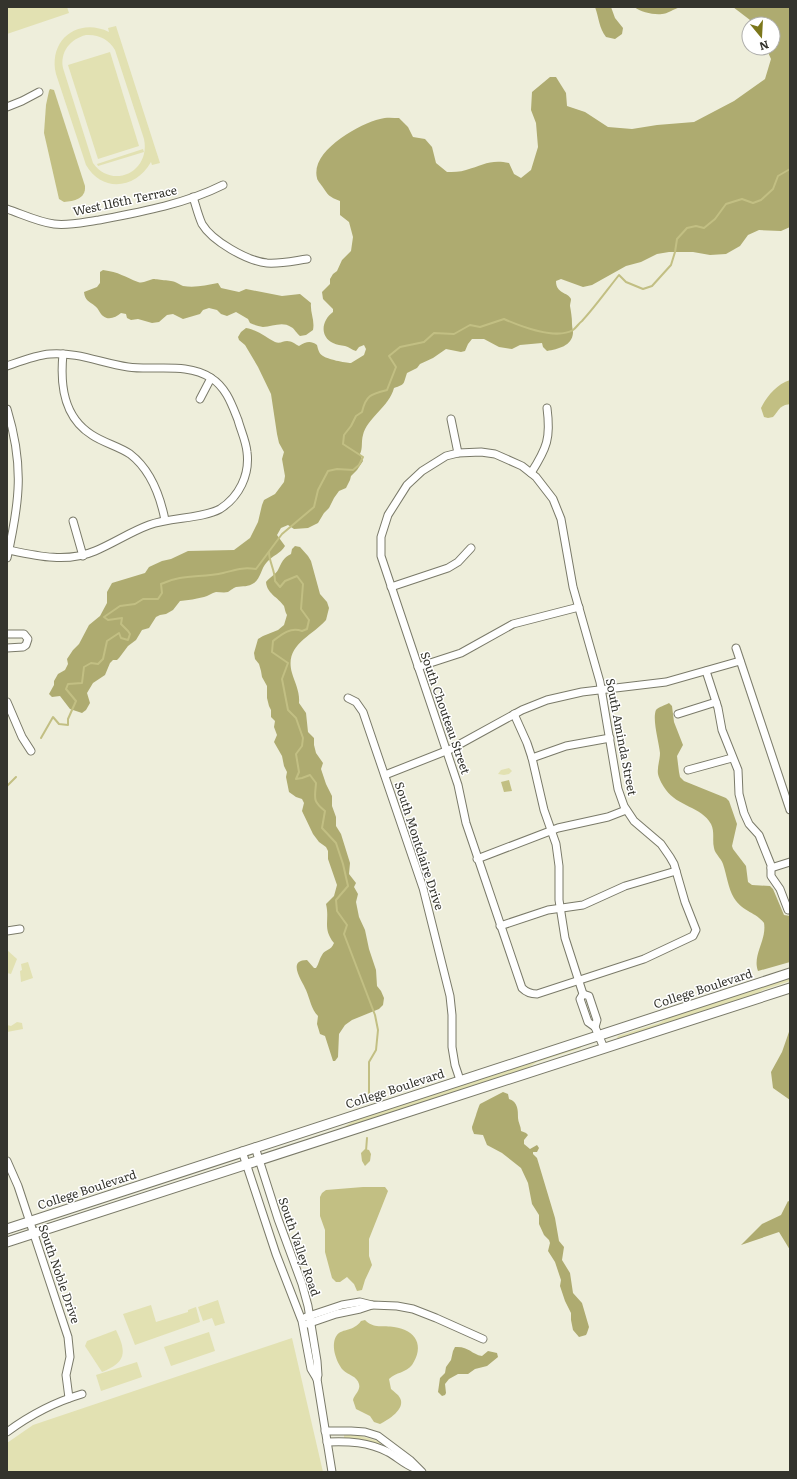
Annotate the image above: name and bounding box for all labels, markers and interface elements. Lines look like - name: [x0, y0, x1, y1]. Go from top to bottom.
- north arrow: [741, 16, 781, 56]
- text: N: [758, 37, 771, 55]
- street label: West 116th Terrace: [71, 180, 179, 220]
- street label: South Chouteau Street: [417, 649, 475, 776]
- street label: South Aminda Street: [602, 677, 642, 797]
- street label: South Montclaire Drive: [391, 779, 449, 912]
- street label: College Boulevard: [651, 963, 755, 1013]
- street label: College Boulevard: [343, 1063, 447, 1113]
- street label: College Boulevard: [35, 1164, 139, 1214]
- street label: South Valley Road: [275, 1195, 326, 1299]
- street label: South Noble Drive: [35, 1222, 85, 1326]

